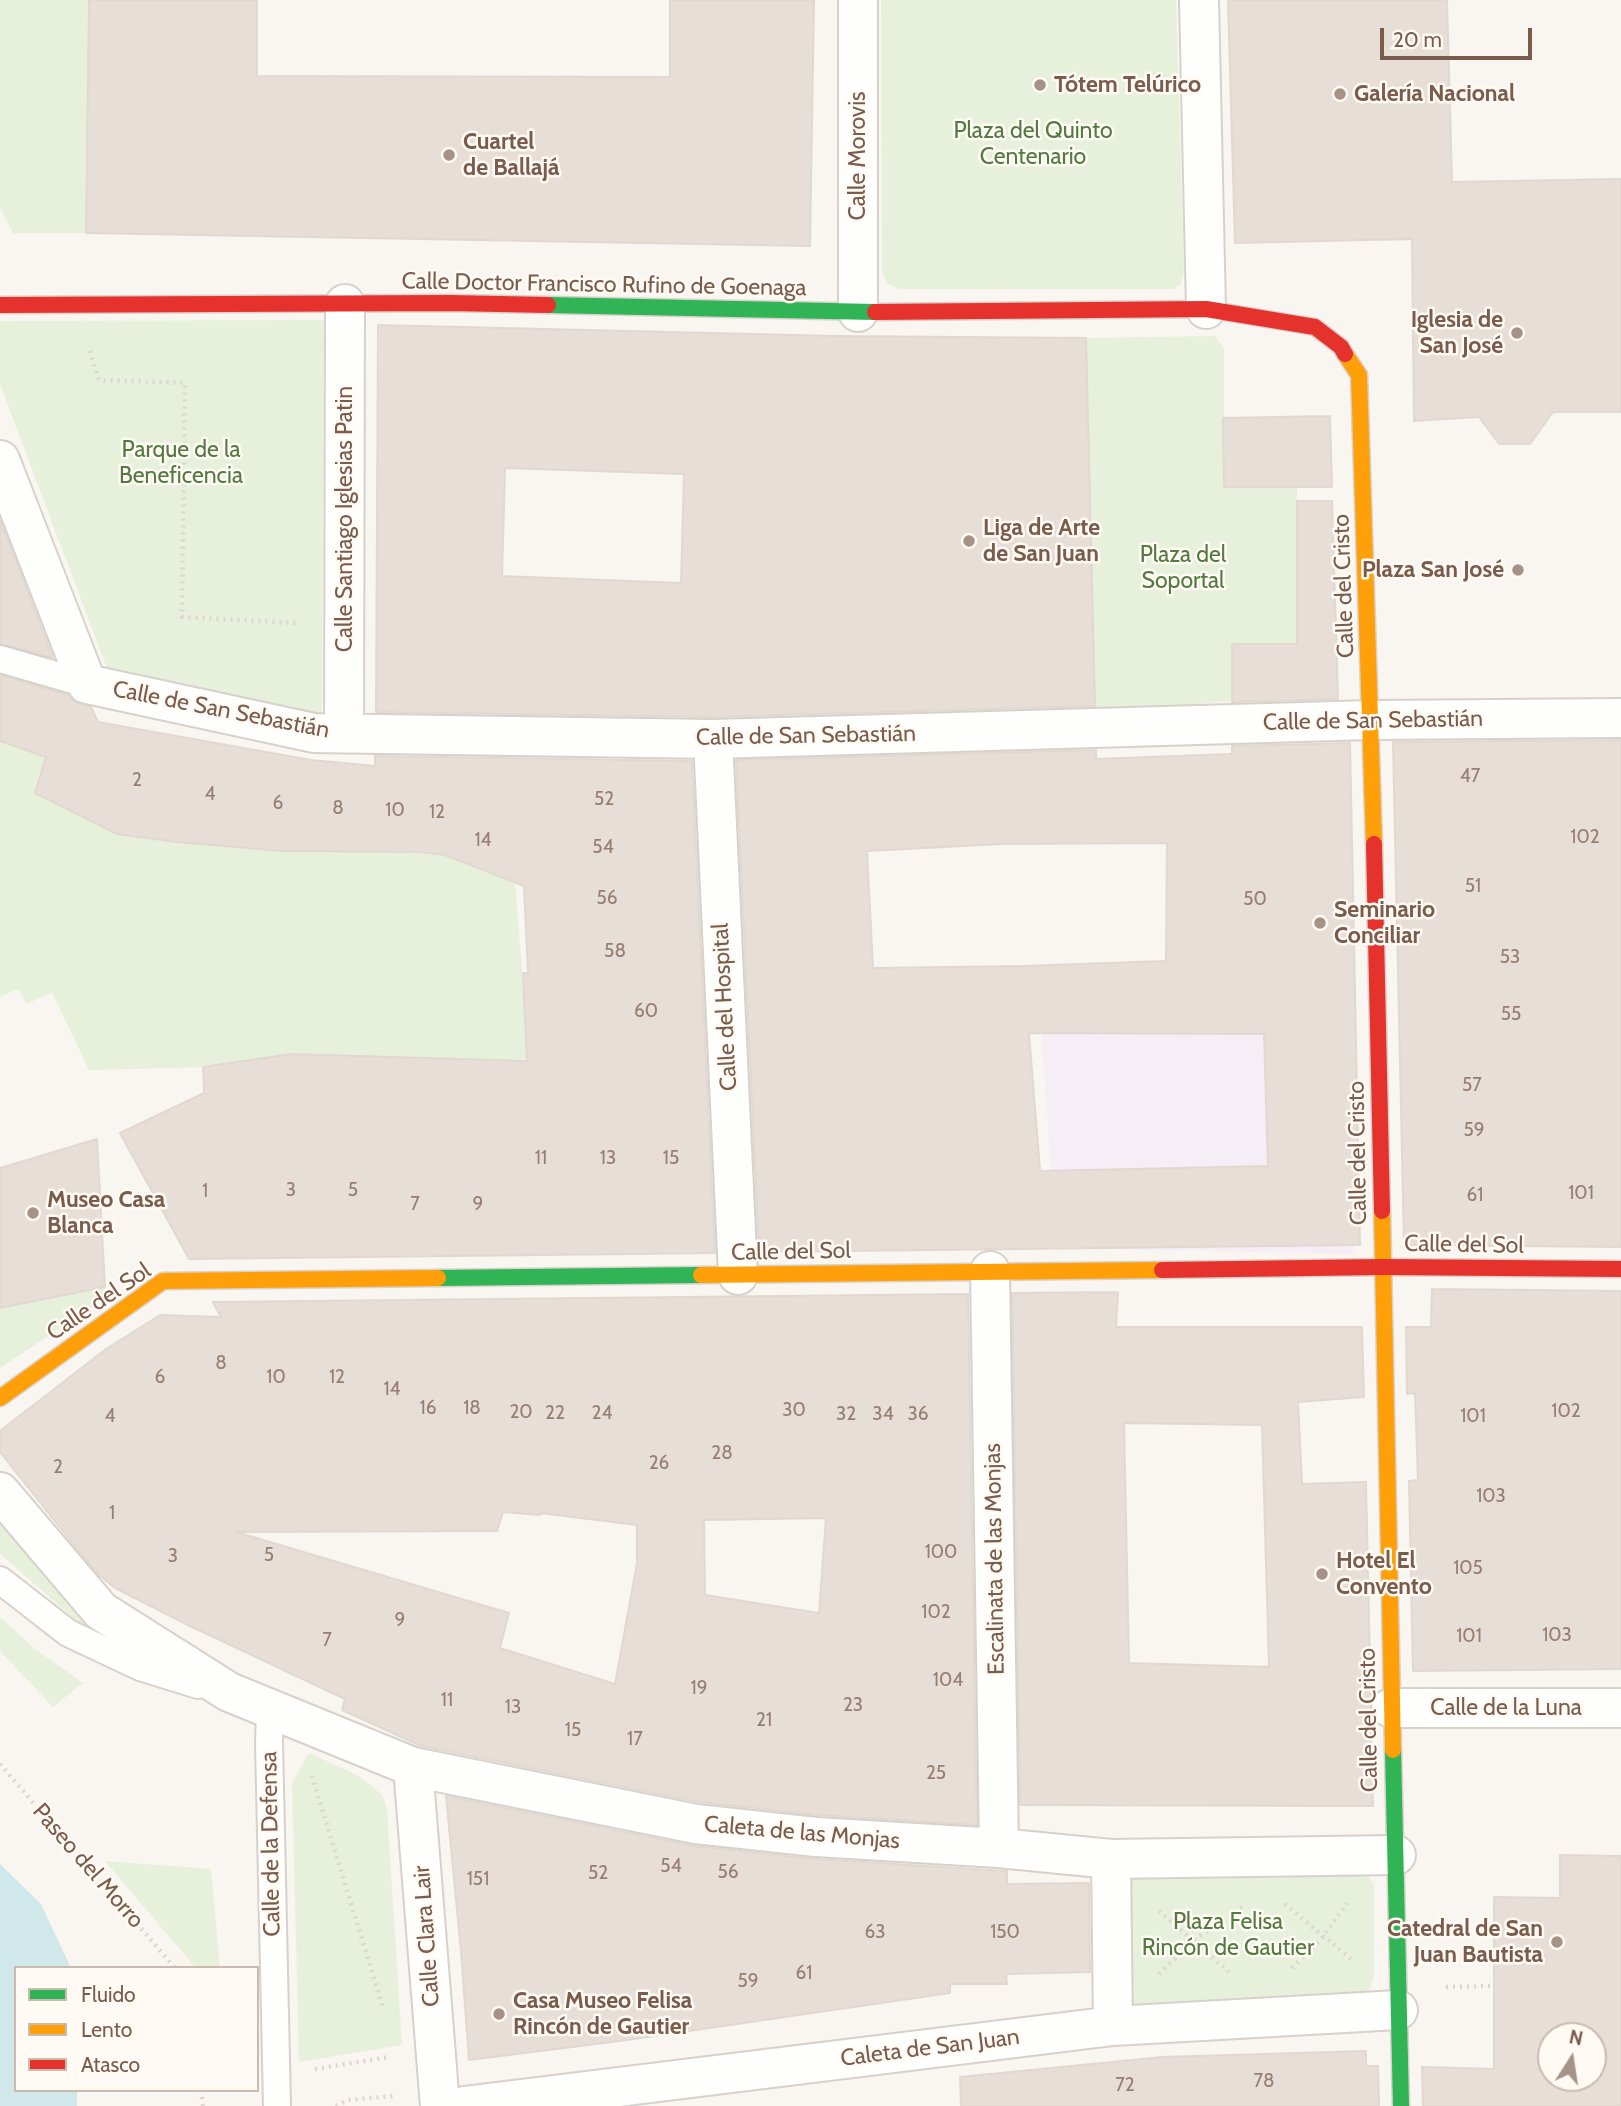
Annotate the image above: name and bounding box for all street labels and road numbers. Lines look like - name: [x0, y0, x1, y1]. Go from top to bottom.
- street label: Calle Morovis: [844, 91, 872, 221]
- street label: Calle Doctor Francisco Rufino de Goenaga: [401, 268, 807, 302]
- street label: Calle Santiago Iglesias Patin: [331, 386, 359, 652]
- street label: Calle del Cristo: [1328, 514, 1360, 658]
- street label: Calle de San Sebastián: [110, 675, 332, 745]
- street label: Calle de San Sebastián: [1263, 705, 1483, 737]
- street label: Calle de San Sebastián: [696, 720, 916, 752]
- street label: Calle del Hospital: [707, 922, 743, 1092]
- street label: Calle del Cristo: [1343, 1081, 1373, 1225]
- street label: Calle del Sol: [1404, 1230, 1524, 1260]
- street label: Calle del Sol: [731, 1237, 851, 1267]
- street label: Calle del Sol: [42, 1257, 156, 1347]
- street label: Escalinata de las Monjas: [979, 1443, 1011, 1675]
- street label: Calle del Cristo: [1354, 1648, 1384, 1792]
- street label: Calle de la Luna: [1430, 1694, 1582, 1722]
- street label: Calle de la Defensa: [256, 1751, 286, 1937]
- street label: Paseo del Morro: [26, 1798, 150, 1934]
- street label: Caleta de las Monjas: [703, 1811, 901, 1855]
- street label: Calle Clara Lair: [408, 1864, 446, 2008]
- street label: Caleta de San Juan: [839, 2023, 1021, 2073]

